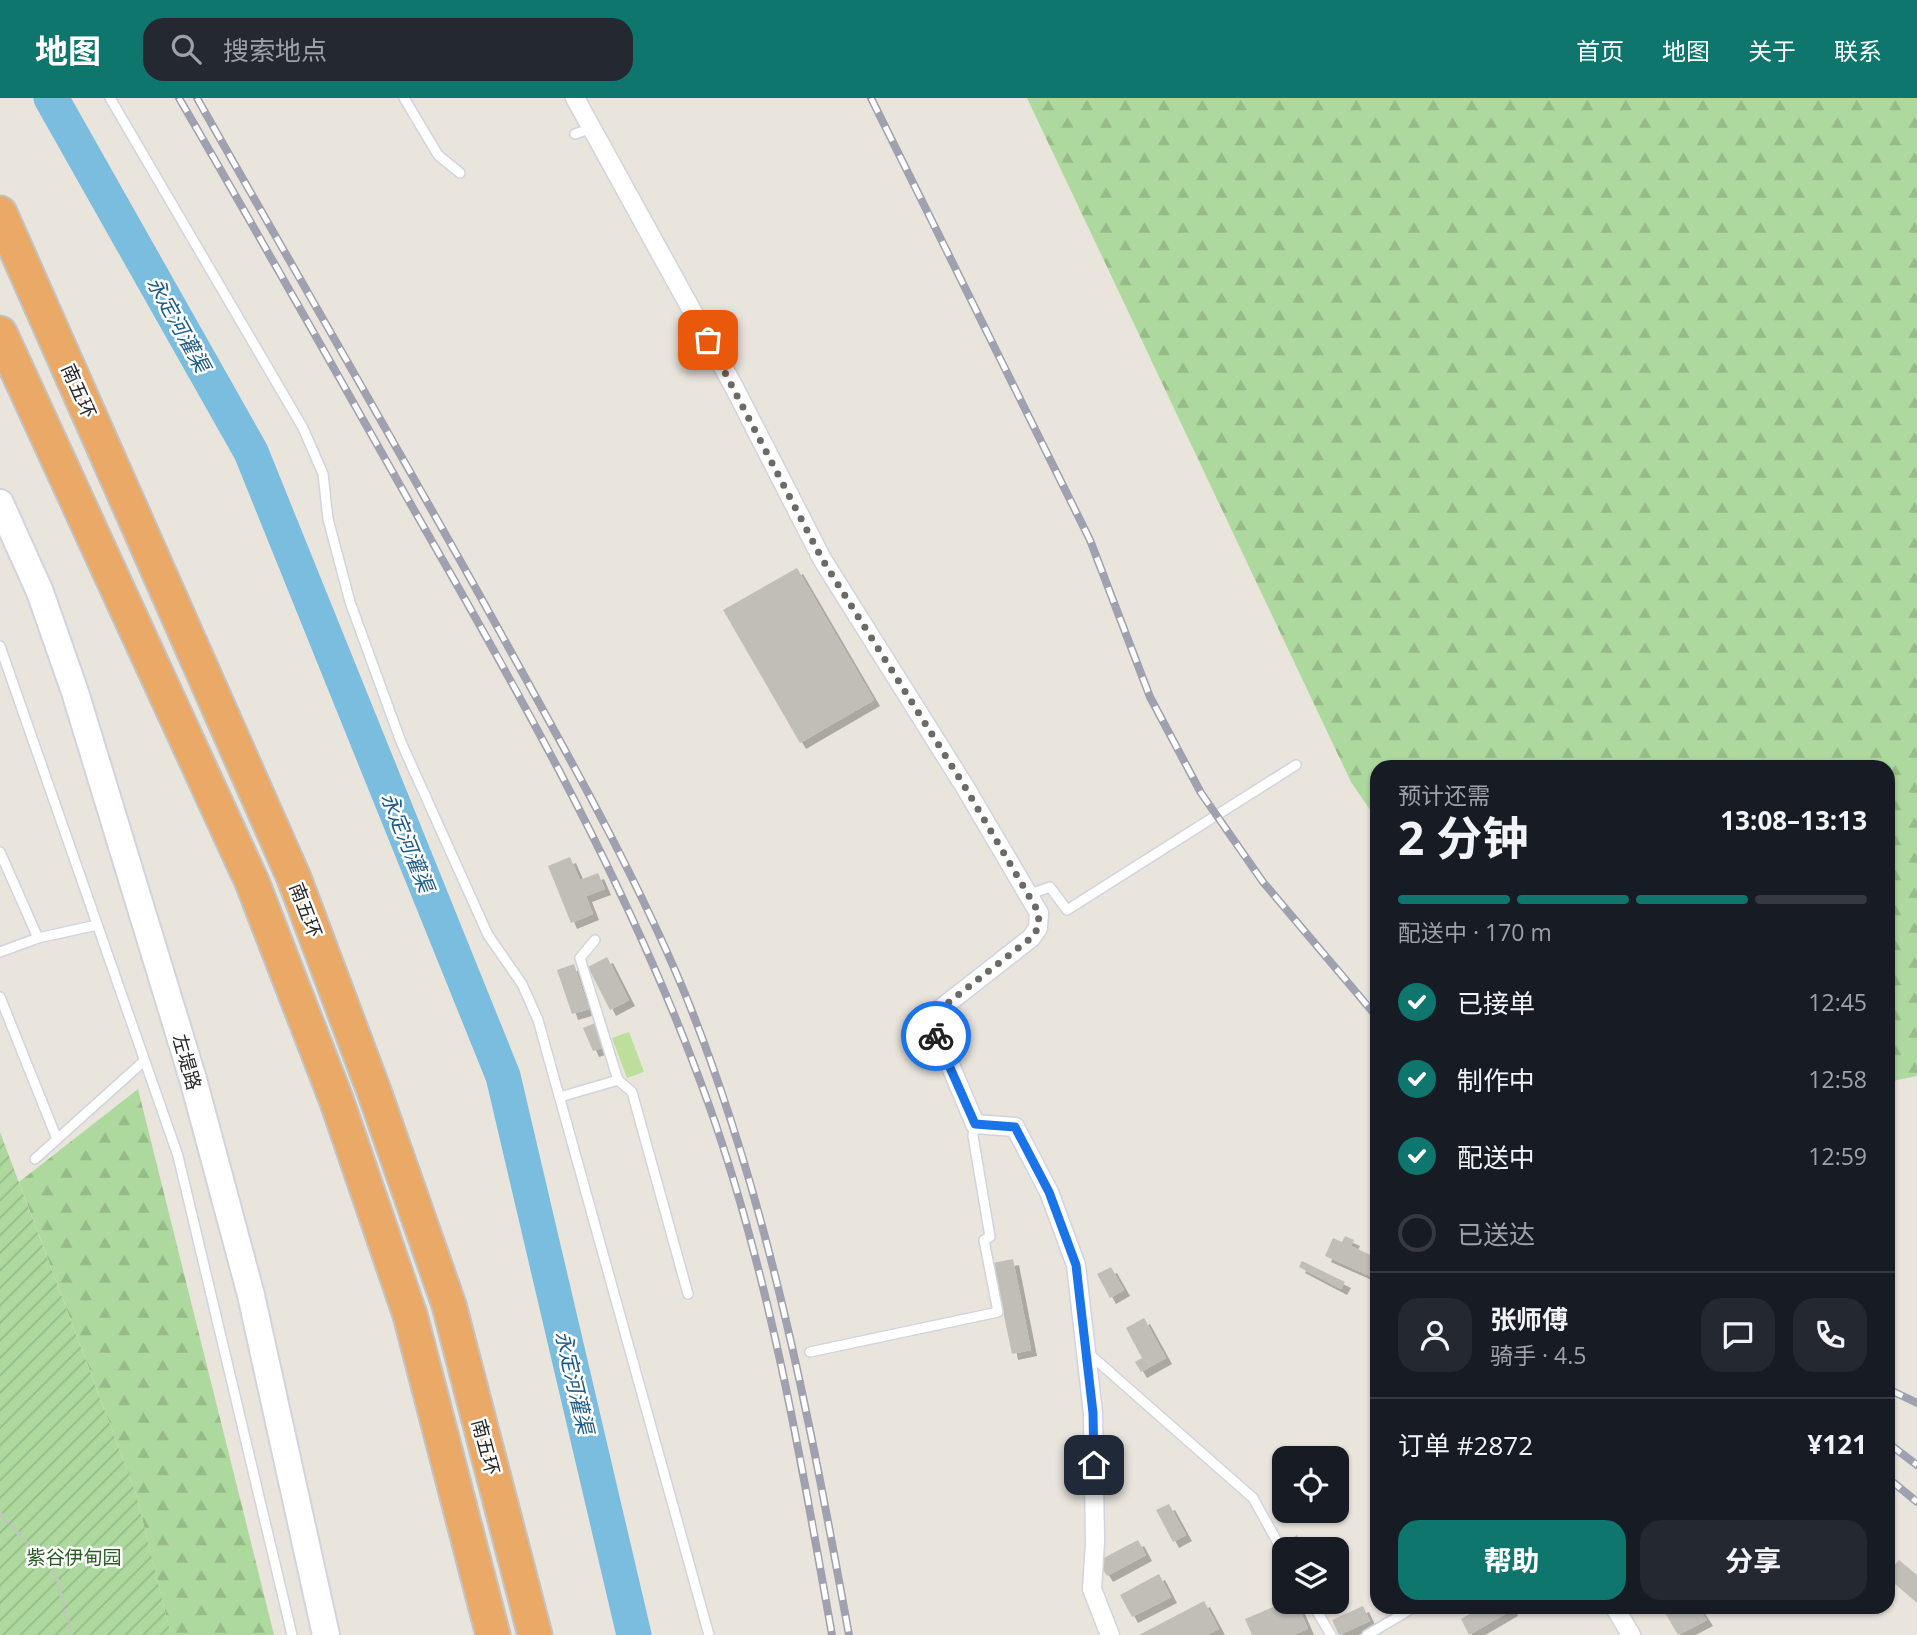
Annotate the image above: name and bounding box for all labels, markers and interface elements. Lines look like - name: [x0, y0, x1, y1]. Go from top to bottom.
- search box: [143, 18, 633, 81]
- text: 地图: [35, 28, 101, 73]
- icon: search: [167, 30, 205, 68]
- text: 搜索地点: [223, 32, 327, 68]
- text: 首页: [1576, 34, 1624, 67]
- text: 地图: [1662, 34, 1710, 67]
- text: 关于: [1748, 34, 1796, 67]
- text: 联系: [1834, 34, 1882, 67]
- water label: 永定河灌渠: [141, 271, 218, 379]
- pin: [678, 310, 738, 370]
- icon: bag: [689, 321, 727, 359]
- street label: 南五环: [56, 360, 102, 422]
- text: 预计还需: [1398, 779, 1490, 811]
- water label: 永定河灌渠: [375, 788, 442, 899]
- text: 13:08–13:13: [1720, 802, 1867, 838]
- text: 2 分钟: [1398, 806, 1528, 868]
- street label: 南五环: [284, 879, 328, 941]
- text: 配送中 · 170 m: [1398, 916, 1552, 948]
- icon: check: [1398, 983, 1436, 1021]
- text: 已接单: [1457, 985, 1535, 1021]
- text: 12:45: [1808, 986, 1867, 1018]
- courier: [901, 1001, 971, 1071]
- icon: bike: [917, 1017, 955, 1055]
- street label: 左堤路: [167, 1031, 207, 1093]
- icon: check: [1398, 1060, 1436, 1098]
- text: 制作中: [1457, 1062, 1535, 1098]
- text: 12:58: [1808, 1063, 1867, 1095]
- icon: check: [1398, 1137, 1436, 1175]
- text: 配送中: [1457, 1139, 1535, 1175]
- text: 12:59: [1808, 1140, 1867, 1172]
- text: 已送达: [1457, 1216, 1535, 1252]
- button: person: [1398, 1298, 1472, 1372]
- button: chat: [1701, 1298, 1775, 1372]
- button: phone: [1793, 1298, 1867, 1372]
- text: 张师傅: [1490, 1301, 1568, 1337]
- water label: 永定河灌渠: [550, 1328, 601, 1439]
- text: 骑手 · 4.5: [1490, 1339, 1586, 1371]
- street label: 南五环: [466, 1416, 506, 1478]
- text: ¥121: [1808, 1426, 1867, 1462]
- text: 订单 #2872: [1398, 1427, 1533, 1463]
- pin: [1064, 1435, 1124, 1495]
- icon: home: [1075, 1446, 1113, 1484]
- map controls: [1272, 1446, 1349, 1614]
- button: locate: [1272, 1446, 1349, 1523]
- button: 帮助: [1398, 1520, 1626, 1600]
- button: 分享: [1640, 1520, 1867, 1600]
- button: layers: [1272, 1537, 1349, 1614]
- park label: 紫谷伊甸园: [26, 1544, 122, 1570]

